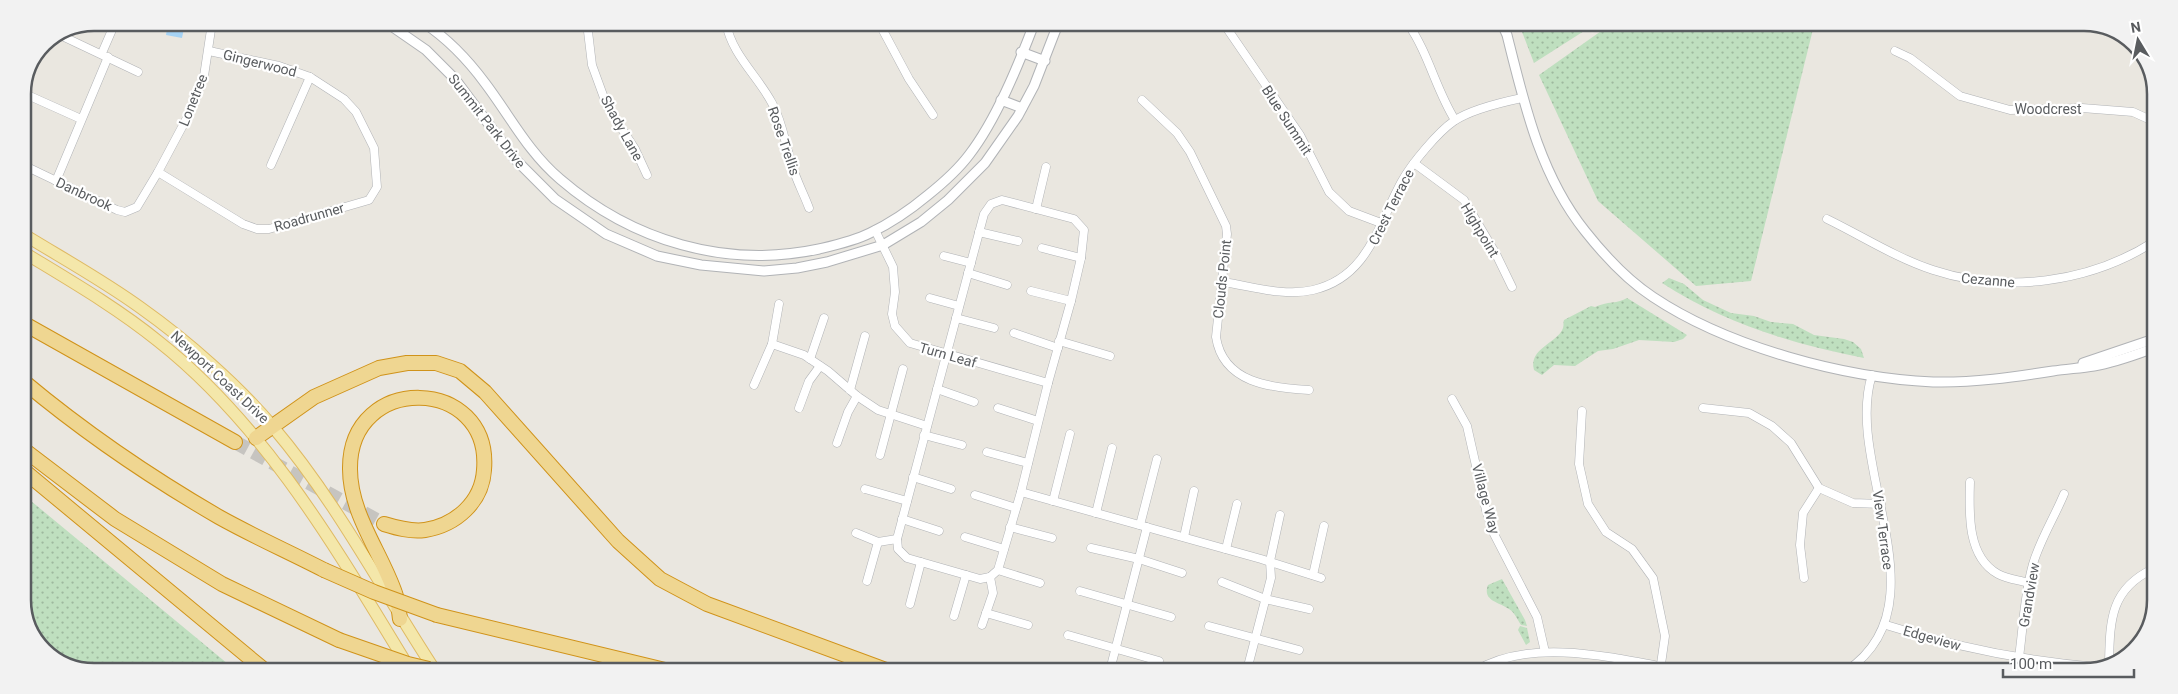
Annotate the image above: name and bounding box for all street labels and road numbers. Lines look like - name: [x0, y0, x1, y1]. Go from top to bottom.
- street label: Gingerwood: [222, 46, 298, 80]
- street label: Summit Park Drive: [445, 71, 529, 171]
- street label: Lonetree: [175, 72, 211, 128]
- street label: Blue Summit: [1259, 82, 1316, 158]
- street label: Shady Lane: [598, 93, 646, 163]
- street label: Woodcrest: [2014, 101, 2082, 117]
- street label: Rose Trellis: [765, 104, 803, 178]
- street label: Crest Terrace: [1365, 166, 1417, 248]
- street label: Danbrook: [53, 174, 115, 214]
- street label: Roadrunner: [272, 199, 346, 235]
- street label: Highpoint: [1458, 200, 1503, 260]
- street label: Clouds Point: [1210, 238, 1234, 319]
- street label: Cezanne: [1960, 270, 2016, 290]
- street label: Newport Coast Drive: [168, 327, 272, 427]
- street label: Turn Leaf: [918, 339, 979, 371]
- street label: Village Way: [1469, 462, 1503, 536]
- street label: View Terrace: [1870, 489, 1896, 571]
- street label: Grandview: [2015, 561, 2043, 629]
- street label: Edgeview: [1901, 622, 1963, 654]

